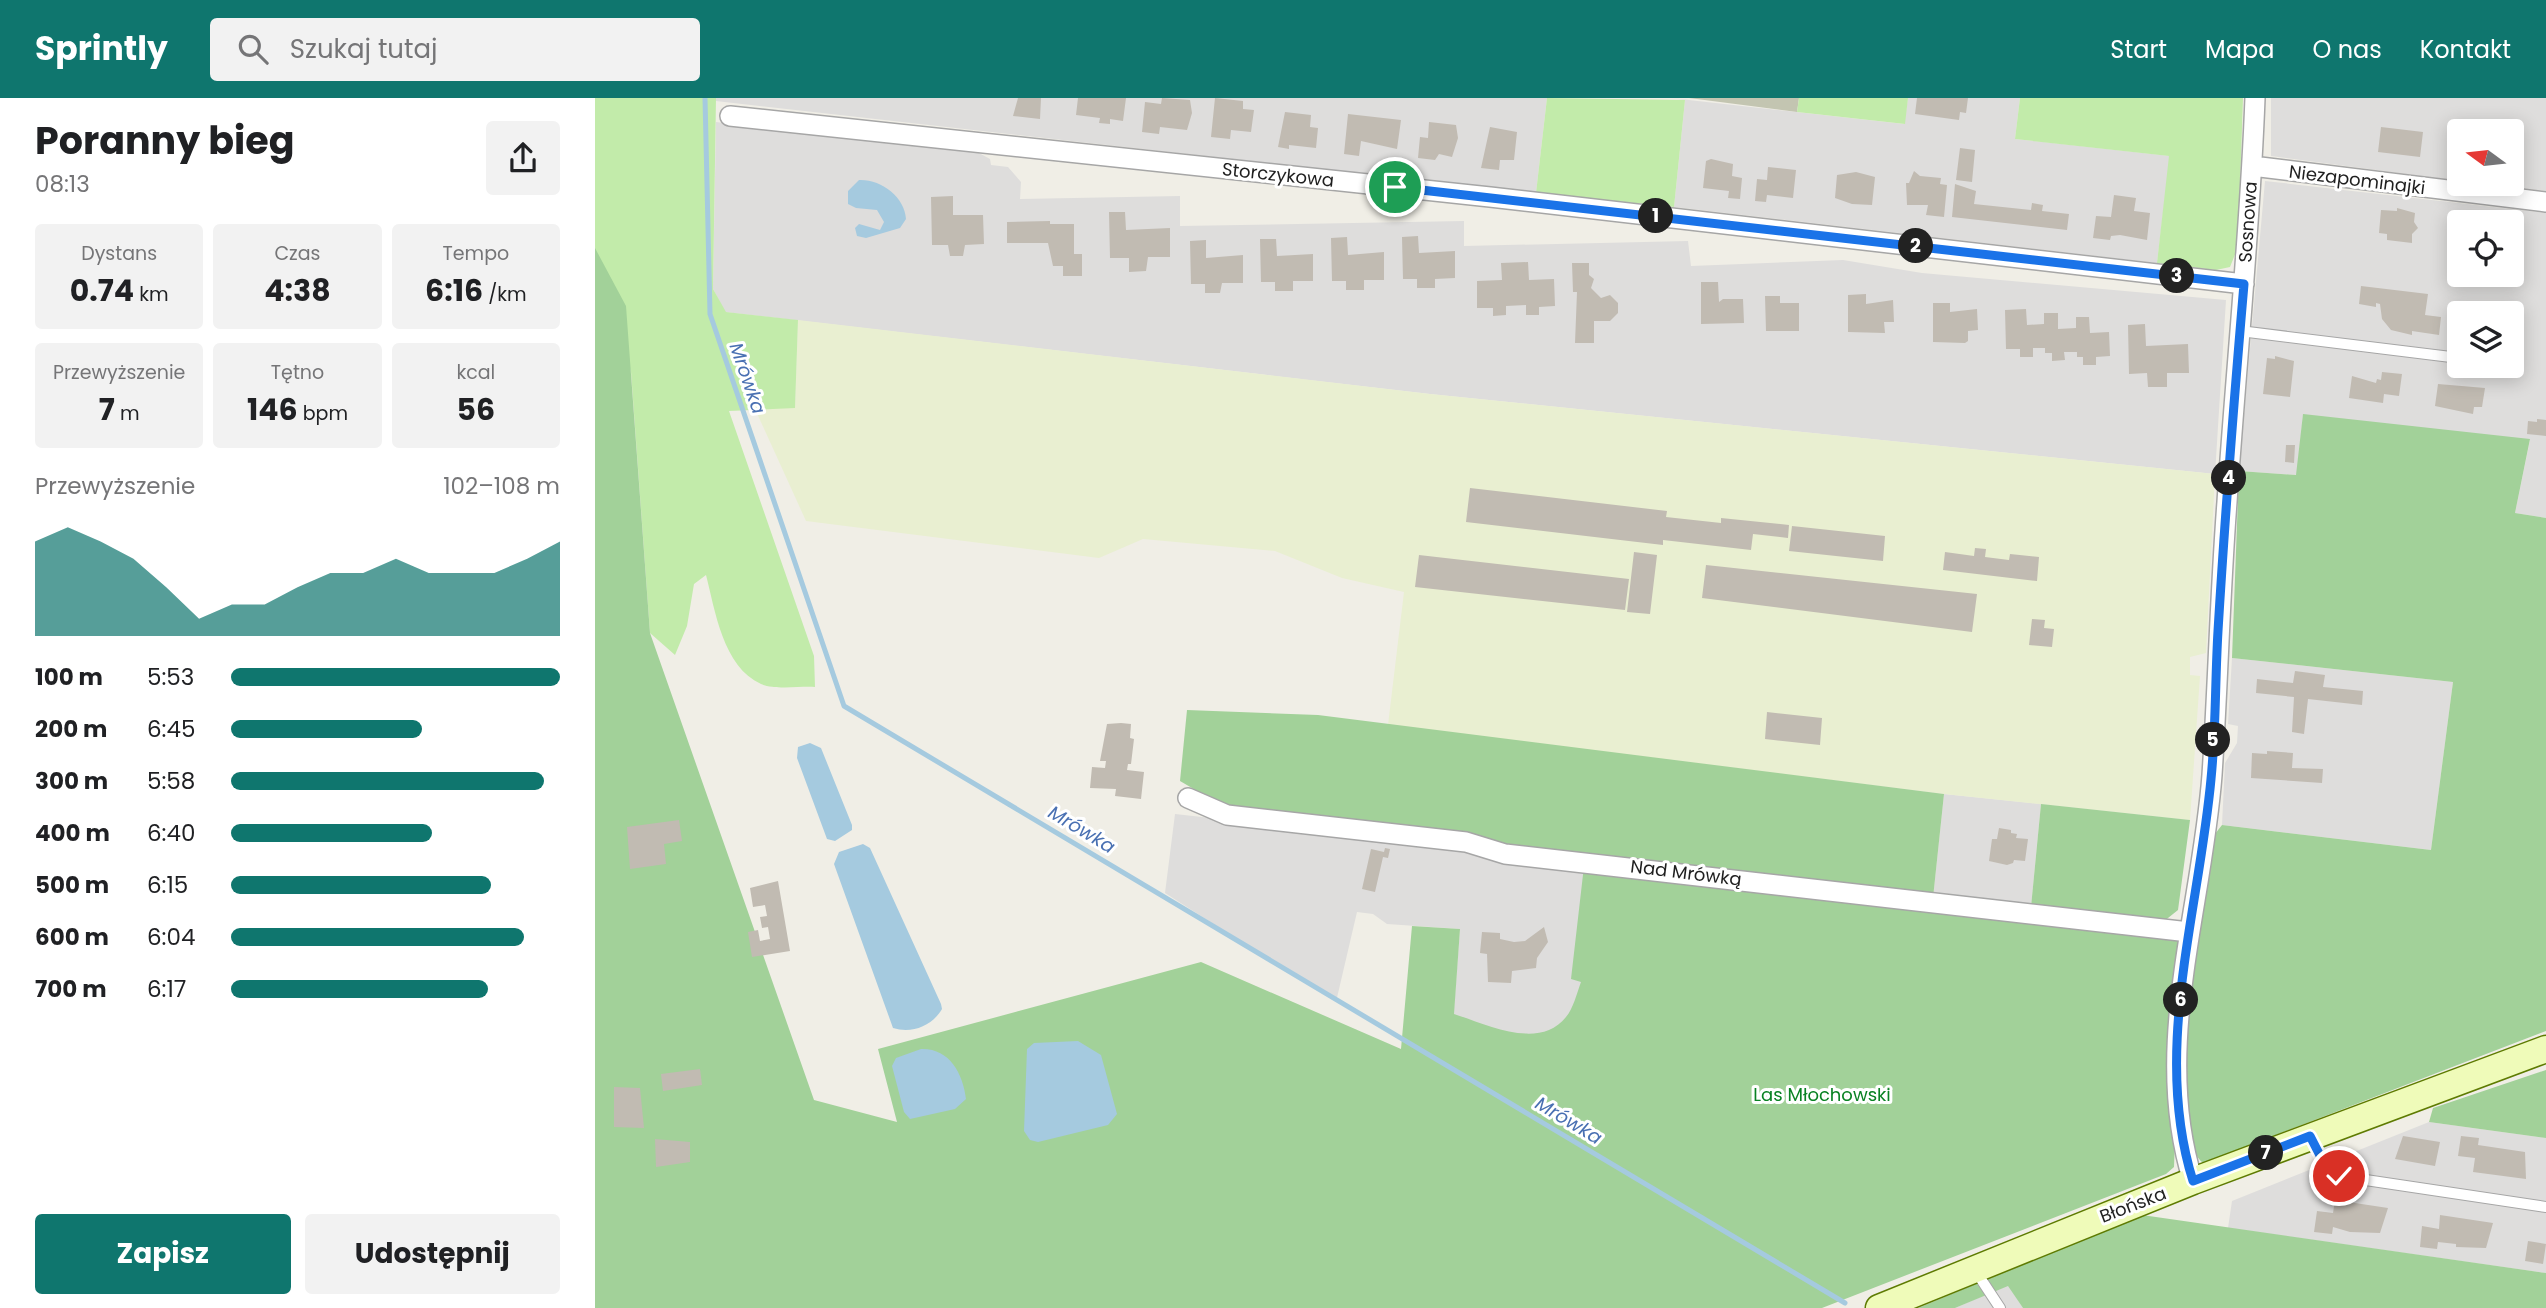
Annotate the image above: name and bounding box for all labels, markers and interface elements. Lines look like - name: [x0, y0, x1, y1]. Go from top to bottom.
- search box: [210, 18, 700, 81]
- text: Sprintly: [35, 25, 168, 72]
- icon: search: [234, 30, 272, 68]
- text: Szukaj tutaj: [290, 31, 437, 67]
- text: Start: [2110, 33, 2167, 66]
- text: Mapa: [2205, 33, 2274, 66]
- text: O nas: [2312, 33, 2382, 66]
- text: Kontakt: [2420, 33, 2511, 66]
- text: Poranny bieg: [35, 114, 295, 167]
- north arrow: [2447, 119, 2523, 196]
- map controls: [2447, 119, 2524, 378]
- button: share: [486, 121, 560, 195]
- street label: Storczykowa: [1221, 156, 1335, 193]
- pin: [1365, 157, 1425, 217]
- street label: Niezapominajki: [2287, 159, 2427, 200]
- text: 08:13: [35, 168, 90, 200]
- icon: arrive: [1376, 168, 1414, 206]
- street label: Sosnowa: [2232, 180, 2263, 263]
- pin: 1: [1639, 198, 1673, 234]
- text: 1: [1652, 202, 1659, 229]
- button: locate: [2447, 210, 2524, 287]
- pin: 2: [1899, 228, 1933, 264]
- text: 2: [1910, 232, 1921, 259]
- text: Dystans: [81, 240, 157, 267]
- text: Czas: [274, 240, 321, 267]
- text: Tempo: [443, 240, 509, 267]
- pin: 3: [2159, 258, 2195, 294]
- text: 3: [2171, 262, 2182, 289]
- text: 0.74: [70, 269, 134, 312]
- text: 4:38: [264, 269, 331, 312]
- text: 6:16: [425, 269, 483, 312]
- text: km: [134, 281, 169, 308]
- text: /km: [483, 281, 527, 308]
- button: layers: [2447, 301, 2524, 378]
- water label: Mrówka: [723, 339, 772, 418]
- text: Przewyższenie: [53, 359, 185, 386]
- text: Tętno: [271, 359, 324, 386]
- text: kcal: [456, 359, 495, 386]
- text: 7: [99, 388, 115, 431]
- text: 146: [247, 388, 298, 431]
- text: 56: [457, 388, 495, 431]
- text: m: [115, 400, 140, 427]
- text: bpm: [298, 400, 348, 427]
- pin: 4: [2211, 460, 2247, 496]
- text: 4: [2222, 464, 2235, 491]
- text: Przewyższenie: [35, 470, 195, 502]
- text: 102–108 m: [443, 470, 560, 502]
- text: 100 m: [35, 661, 103, 693]
- text: 5:53: [147, 661, 194, 693]
- text: 200 m: [35, 713, 107, 745]
- text: 6:45: [147, 713, 195, 745]
- pin: 5: [2195, 722, 2231, 758]
- text: 5: [2206, 726, 2219, 753]
- text: 300 m: [35, 765, 108, 797]
- text: 5:58: [147, 765, 195, 797]
- water label: Mrówka: [1043, 799, 1120, 860]
- text: 400 m: [35, 817, 110, 849]
- text: 6:40: [147, 817, 195, 849]
- street label: Nad Mrówką: [1629, 853, 1743, 892]
- text: 500 m: [35, 869, 109, 901]
- text: 6:15: [147, 869, 188, 901]
- text: 600 m: [35, 921, 109, 953]
- text: 6:04: [147, 921, 195, 953]
- text: 700 m: [35, 973, 107, 1005]
- text: 6:17: [147, 973, 186, 1005]
- pin: 6: [2163, 982, 2199, 1018]
- text: 6: [2174, 986, 2187, 1013]
- park label: Las Młochowski: [1753, 1082, 1891, 1107]
- water label: Mrówka: [1530, 1090, 1607, 1151]
- pin: 7: [2249, 1136, 2283, 1170]
- text: 7: [2260, 1139, 2271, 1166]
- pin: [2309, 1146, 2369, 1206]
- icon: check: [2320, 1157, 2358, 1195]
- street label: Błońska: [2096, 1180, 2170, 1229]
- button: Zapisz: [35, 1214, 291, 1294]
- button: Udostępnij: [305, 1214, 560, 1294]

